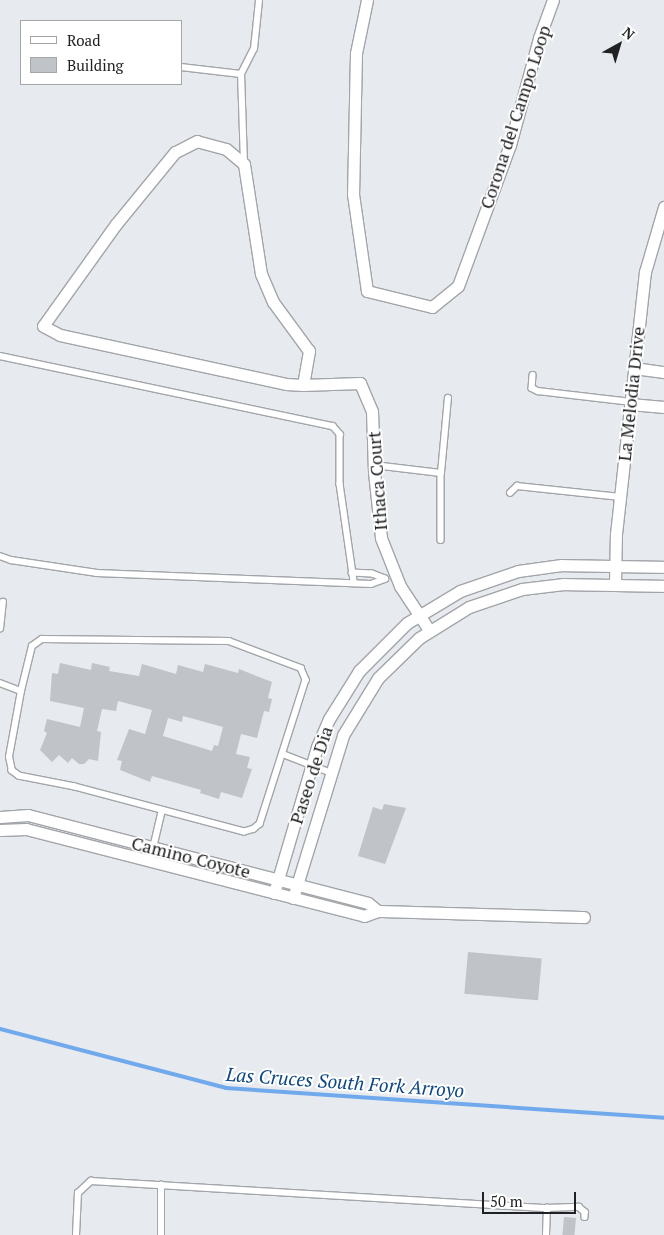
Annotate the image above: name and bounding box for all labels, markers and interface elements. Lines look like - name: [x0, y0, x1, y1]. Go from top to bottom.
- legend: [20, 20, 182, 85]
- north arrow: [594, 20, 644, 70]
- text: N: [619, 22, 639, 44]
- street label: Corona del Campo Loop: [475, 23, 555, 211]
- text: Road: [67, 30, 100, 50]
- text: Building: [67, 55, 124, 75]
- street label: La Melodia Drive: [613, 326, 649, 462]
- street label: Ithaca Court: [363, 431, 391, 531]
- street label: Paseo de Dia: [285, 723, 337, 827]
- street label: Camino Coyote: [129, 832, 253, 882]
- water label: Las Cruces South Fork Arroyo: [225, 1062, 465, 1102]
- scale bar: [484, 1182, 578, 1214]
- text: 50 m: [490, 1191, 523, 1211]

